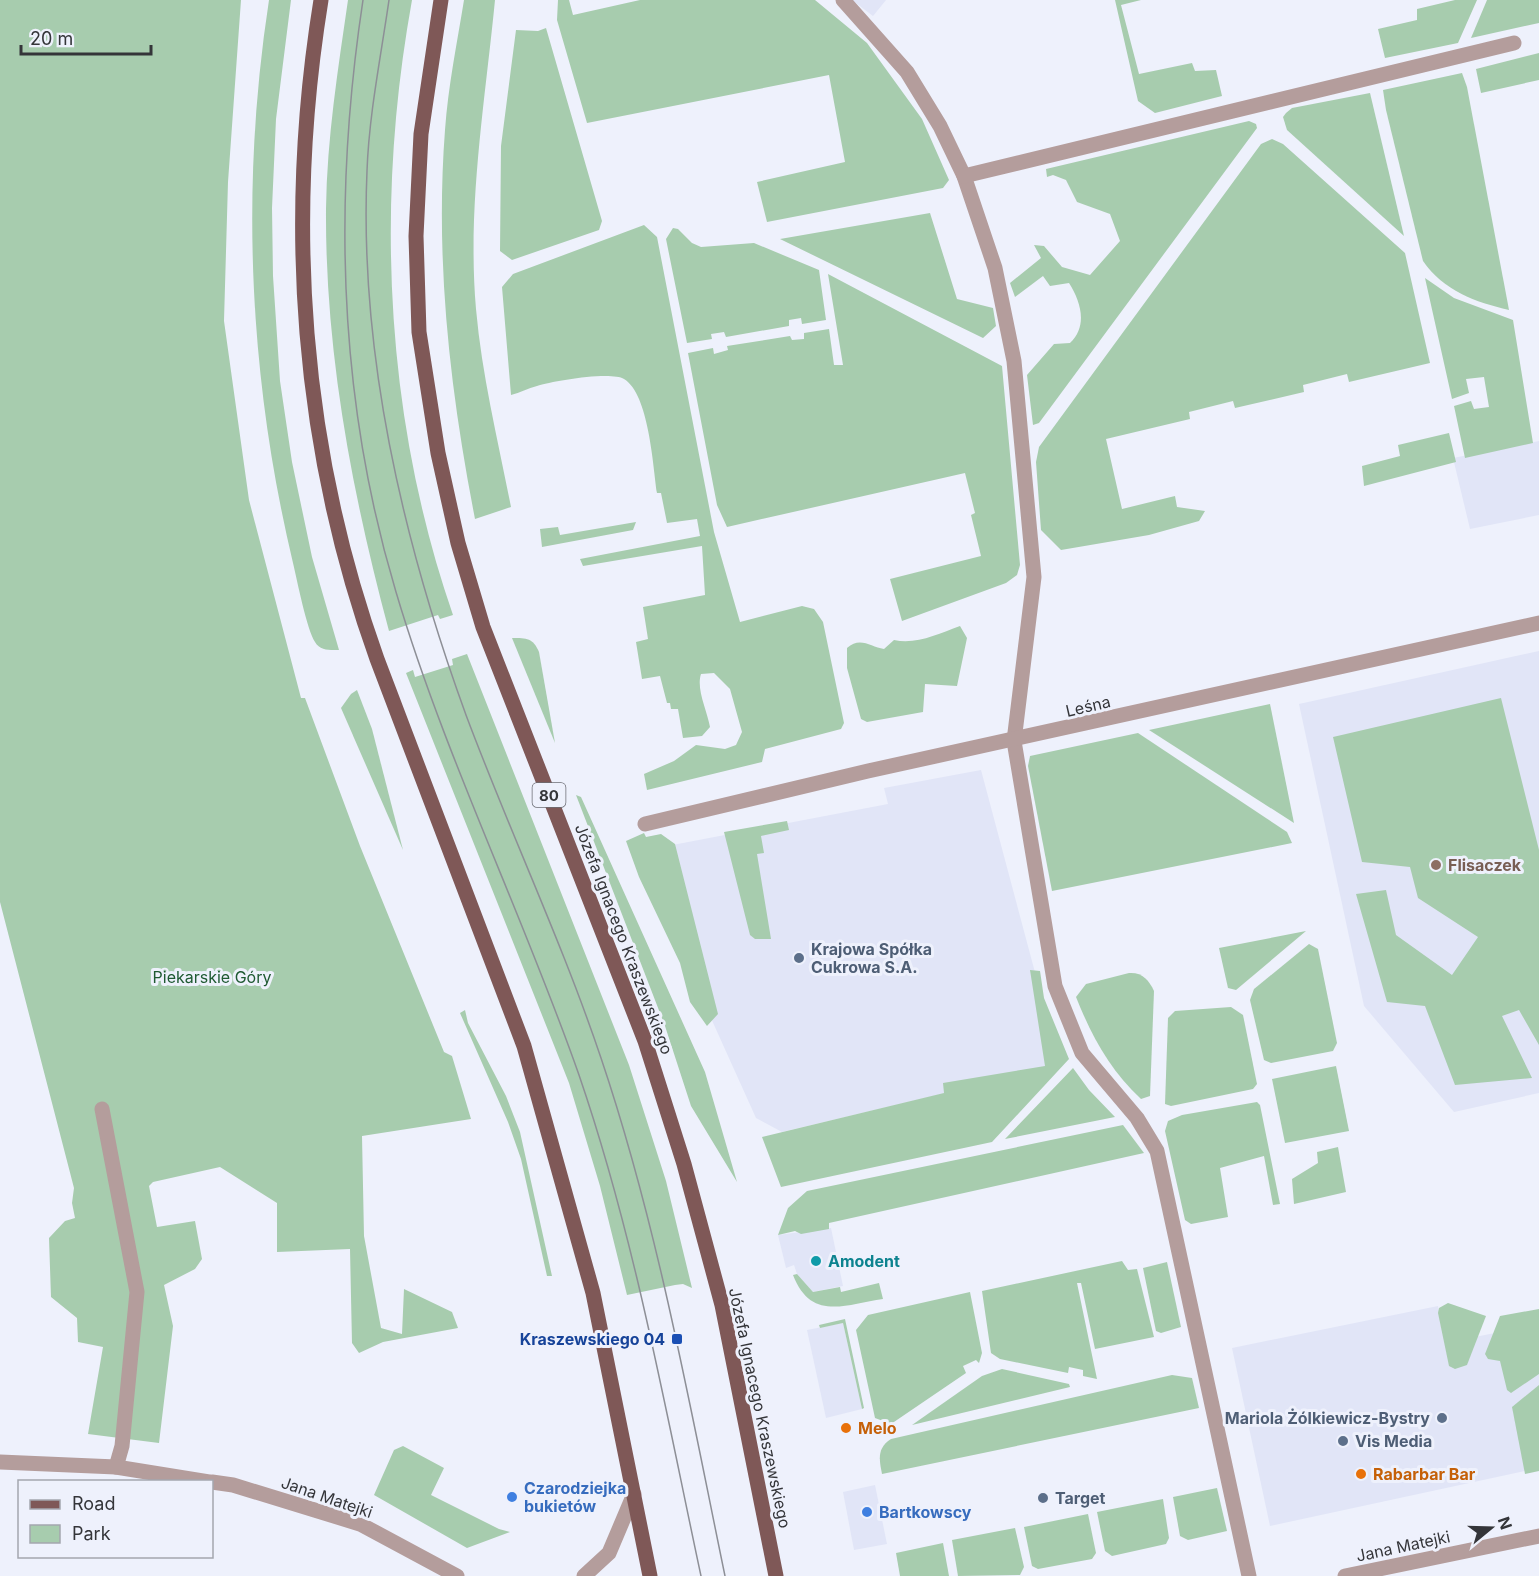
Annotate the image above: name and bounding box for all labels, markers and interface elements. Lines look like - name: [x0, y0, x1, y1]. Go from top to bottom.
- scale bar: [21, 18, 152, 56]
- text: 20 m: [30, 28, 73, 49]
- street label: Leśna: [1064, 691, 1112, 721]
- road number: 80: [532, 783, 566, 807]
- street label: Józefa Ignacego Kraszewskiego: [571, 821, 677, 1057]
- place label: Flisaczek: [1448, 855, 1522, 875]
- marker: Flisaczek: [1429, 858, 1443, 872]
- place label: Krajowa Spółka Cukrowa S.A.: [811, 939, 932, 977]
- marker: Krajowa Spółka Cukrowa S.A.: [792, 951, 806, 965]
- park label: Piekarskie Góry: [153, 967, 271, 987]
- place label: Amodent: [828, 1251, 900, 1271]
- marker: Amodent: [809, 1254, 823, 1268]
- street label: Józefa Ignacego Kraszewskiego: [725, 1286, 795, 1530]
- place label: Kraszewskiego 04: [520, 1329, 665, 1349]
- marker: Kraszewskiego 04: [670, 1332, 684, 1346]
- place label: Mariola Żólkiewicz-Bystry: [1225, 1408, 1430, 1428]
- marker: Mariola Żólkiewicz-Bystry: [1435, 1411, 1449, 1425]
- place label: Melo: [858, 1418, 897, 1438]
- marker: Melo: [839, 1421, 853, 1435]
- place label: Vis Media: [1355, 1431, 1432, 1451]
- marker: Vis Media: [1336, 1434, 1350, 1448]
- place label: Rabarbar Bar: [1373, 1464, 1476, 1484]
- marker: Rabarbar Bar: [1354, 1467, 1368, 1481]
- street label: Jana Matejki: [279, 1472, 375, 1522]
- place label: Czarodziejka bukietów: [524, 1478, 626, 1516]
- legend: [18, 1480, 213, 1558]
- place label: Target: [1055, 1488, 1106, 1508]
- marker: Czarodziejka bukietów: [505, 1490, 519, 1504]
- marker: Target: [1036, 1491, 1050, 1505]
- text: Road: [72, 1493, 115, 1514]
- north arrow: [1461, 1498, 1521, 1558]
- place label: Bartkowscy: [879, 1502, 972, 1522]
- marker: Bartkowscy: [860, 1505, 874, 1519]
- text: N: [1494, 1514, 1517, 1532]
- text: Park: [72, 1523, 111, 1544]
- street label: Jana Matejki: [1354, 1526, 1452, 1566]

